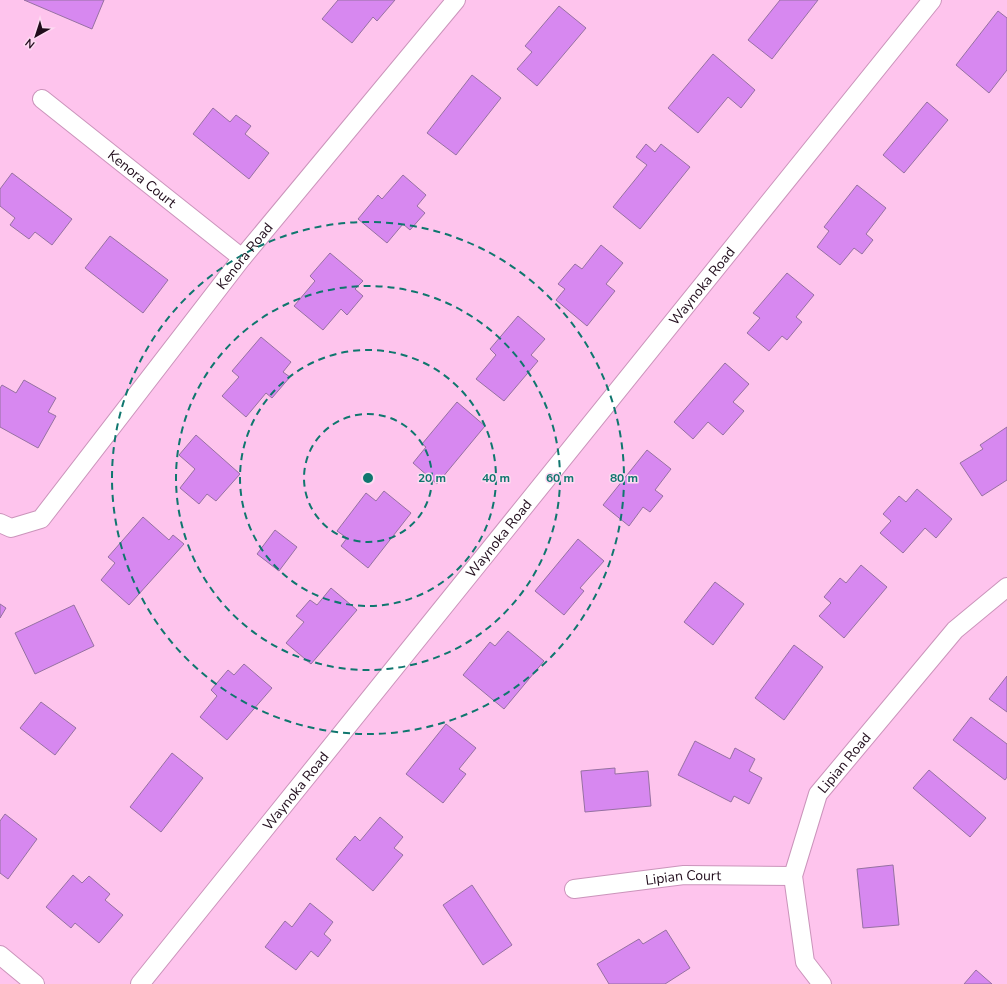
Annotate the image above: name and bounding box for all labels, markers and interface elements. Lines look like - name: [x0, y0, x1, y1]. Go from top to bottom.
- north arrow: [16, 16, 56, 56]
- text: N: [22, 35, 38, 52]
- street label: Kenora Court: [104, 145, 181, 212]
- street label: Kenora Road: [212, 219, 277, 293]
- street label: Waynoka Road: [664, 243, 739, 329]
- text: 20 m: [418, 470, 446, 486]
- text: 40 m: [482, 470, 510, 486]
- text: 60 m: [546, 470, 574, 486]
- text: 80 m: [610, 470, 638, 486]
- centre of rings: [361, 471, 375, 485]
- street label: Waynoka Road: [461, 495, 536, 582]
- street label: Lipian Road: [813, 728, 875, 797]
- street label: Waynoka Road: [258, 748, 333, 834]
- street label: Lipian Court: [644, 865, 721, 889]

